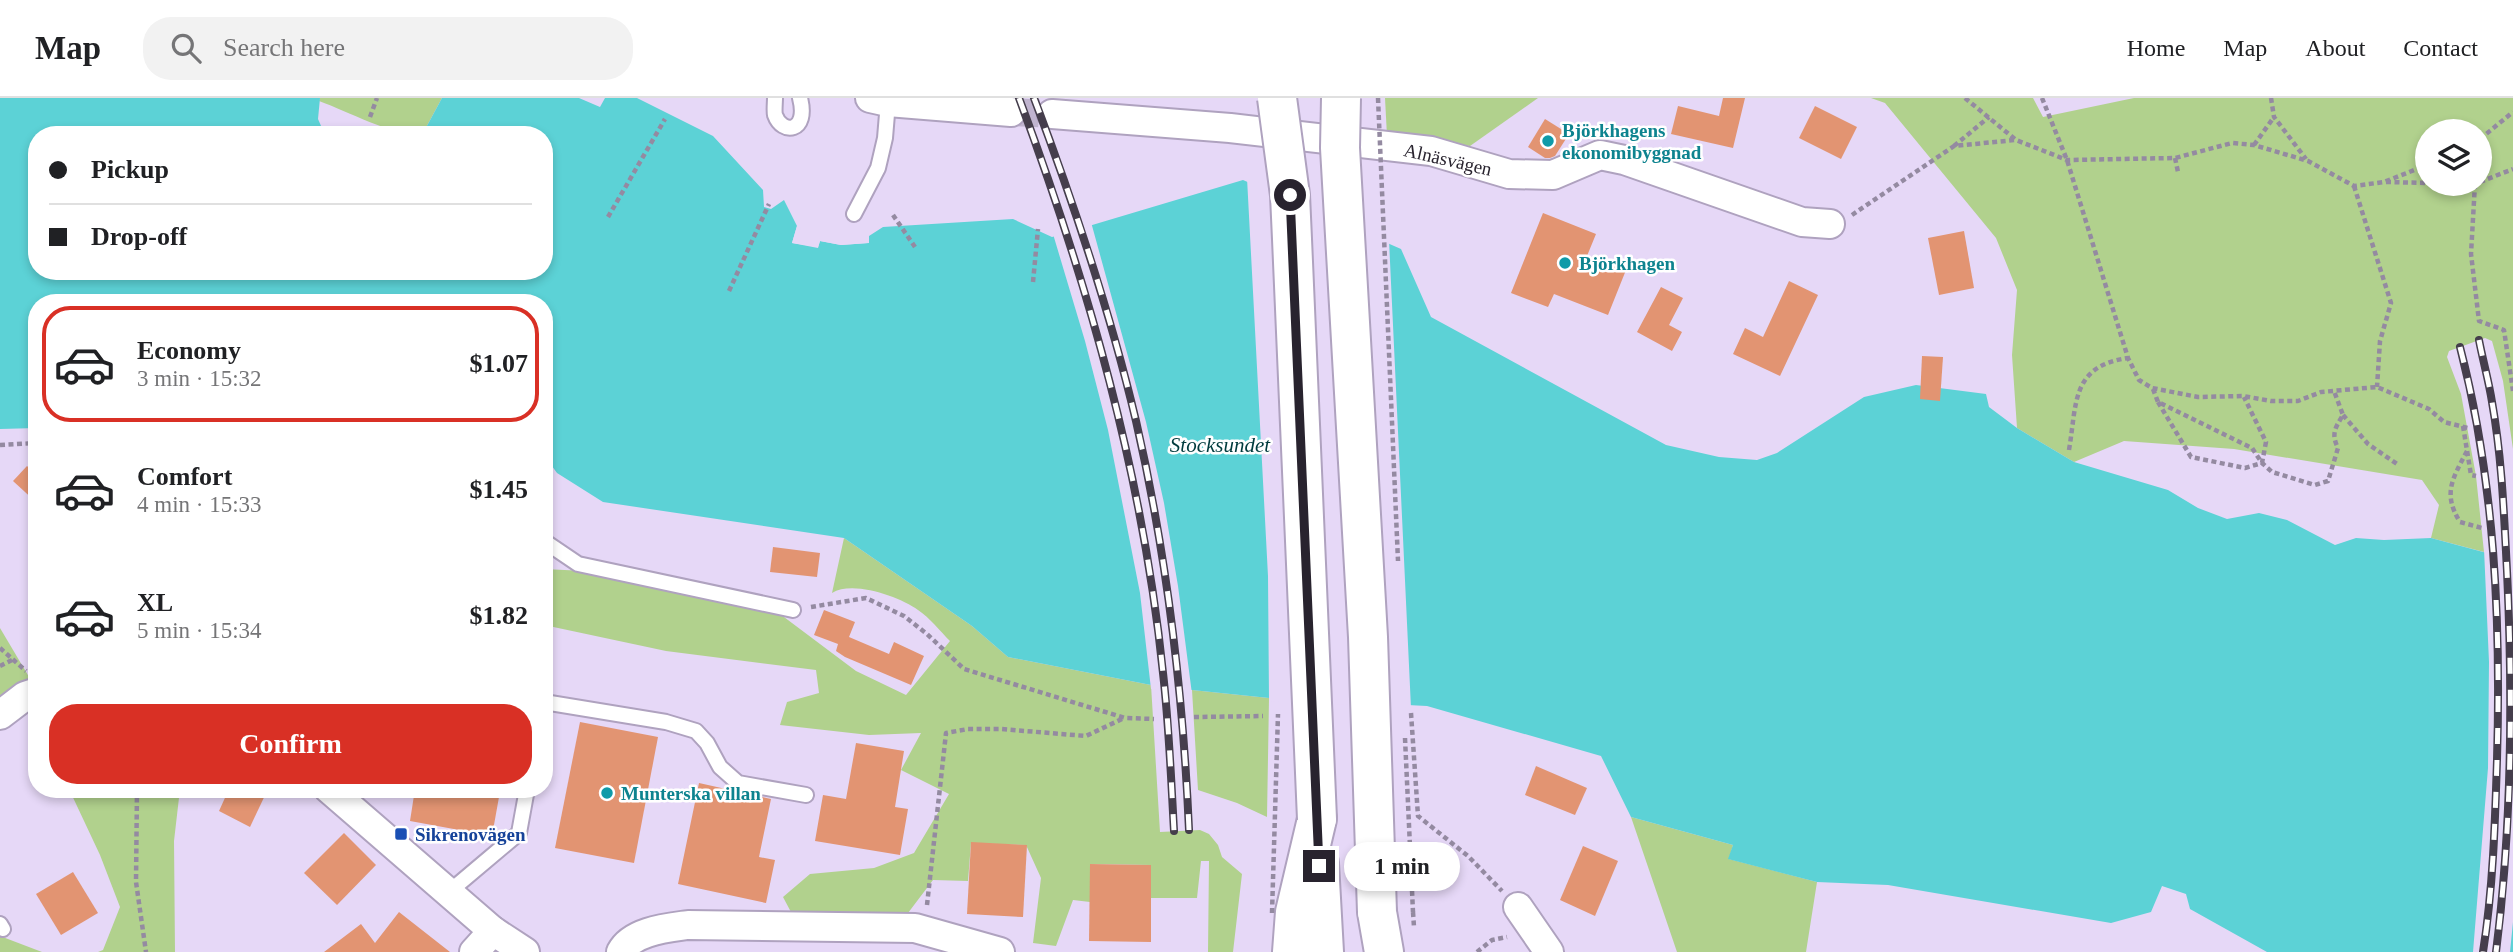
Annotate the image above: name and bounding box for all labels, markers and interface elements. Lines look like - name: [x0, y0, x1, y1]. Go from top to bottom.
- search box: [143, 17, 633, 80]
- icon: search: [167, 29, 205, 67]
- text: Map: [35, 30, 101, 66]
- text: Search here: [223, 33, 345, 62]
- text: Home: [2127, 35, 2185, 61]
- text: Map: [2223, 35, 2267, 61]
- text: About: [2305, 35, 2365, 61]
- text: Contact: [2403, 35, 2478, 61]
- map controls: [2415, 119, 2492, 196]
- button: layers: [2415, 119, 2492, 196]
- place label: Björkhagens ekonomibyggnad: [1562, 120, 1702, 163]
- marker: Björkhagens ekonomibyggnad: [1540, 133, 1556, 149]
- street label: Alnäsvägen: [1402, 139, 1494, 180]
- text: Pickup: [91, 155, 169, 184]
- route start: [1274, 179, 1306, 211]
- text: Drop-off: [91, 222, 187, 251]
- place label: Björkhagen: [1579, 253, 1676, 274]
- marker: Björkhagen: [1557, 255, 1573, 271]
- icon: car: [53, 333, 116, 396]
- text: Economy: [137, 336, 241, 365]
- text: $1.07: [470, 349, 528, 378]
- text: 3 min · 15:32: [137, 366, 262, 391]
- water label: Stocksundet: [1170, 433, 1271, 457]
- icon: car: [53, 459, 116, 522]
- text: Comfort: [137, 462, 232, 491]
- text: $1.45: [470, 475, 528, 504]
- text: 4 min · 15:33: [137, 492, 262, 517]
- icon: car: [53, 585, 116, 648]
- text: XL: [137, 588, 173, 617]
- text: $1.82: [470, 601, 528, 630]
- text: 5 min · 15:34: [137, 618, 262, 643]
- button: Confirm: [49, 704, 532, 784]
- place label: Munterska villan: [621, 783, 761, 804]
- marker: Munterska villan: [599, 785, 615, 801]
- place label: Sikrenovägen: [415, 824, 526, 845]
- marker: Sikrenovägen: [393, 826, 409, 842]
- callout: 1 min: [1344, 842, 1459, 890]
- route end: [1303, 850, 1335, 882]
- text: 1 min: [1374, 854, 1430, 879]

